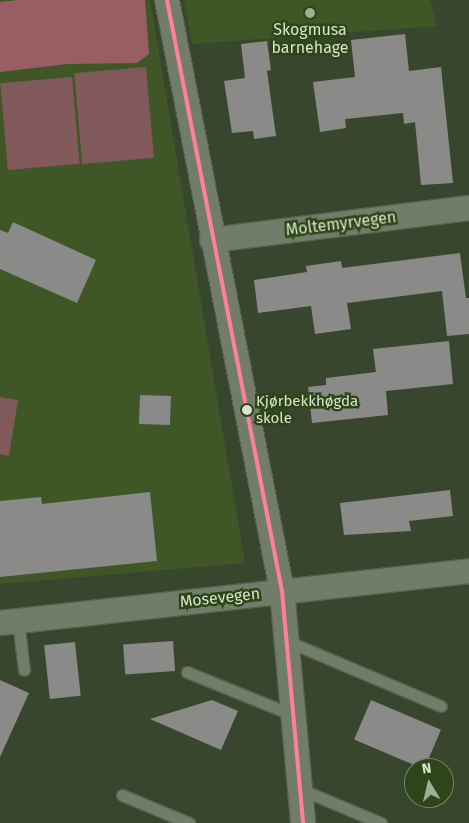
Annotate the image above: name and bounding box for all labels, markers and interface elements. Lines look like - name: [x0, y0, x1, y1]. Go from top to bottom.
- marker: Skogmusa barnehage: [304, 7, 316, 19]
- place label: Skogmusa barnehage: [271, 20, 349, 58]
- street label: Moltemyrvegen: [285, 208, 397, 240]
- place label: Kjørbekkhøgda skole: [256, 392, 358, 427]
- marker: Kjørbekkhøgda skole: [242, 405, 252, 415]
- street label: Mosevegen: [179, 584, 261, 612]
- north arrow: [404, 758, 454, 808]
- text: N: [421, 760, 433, 778]

